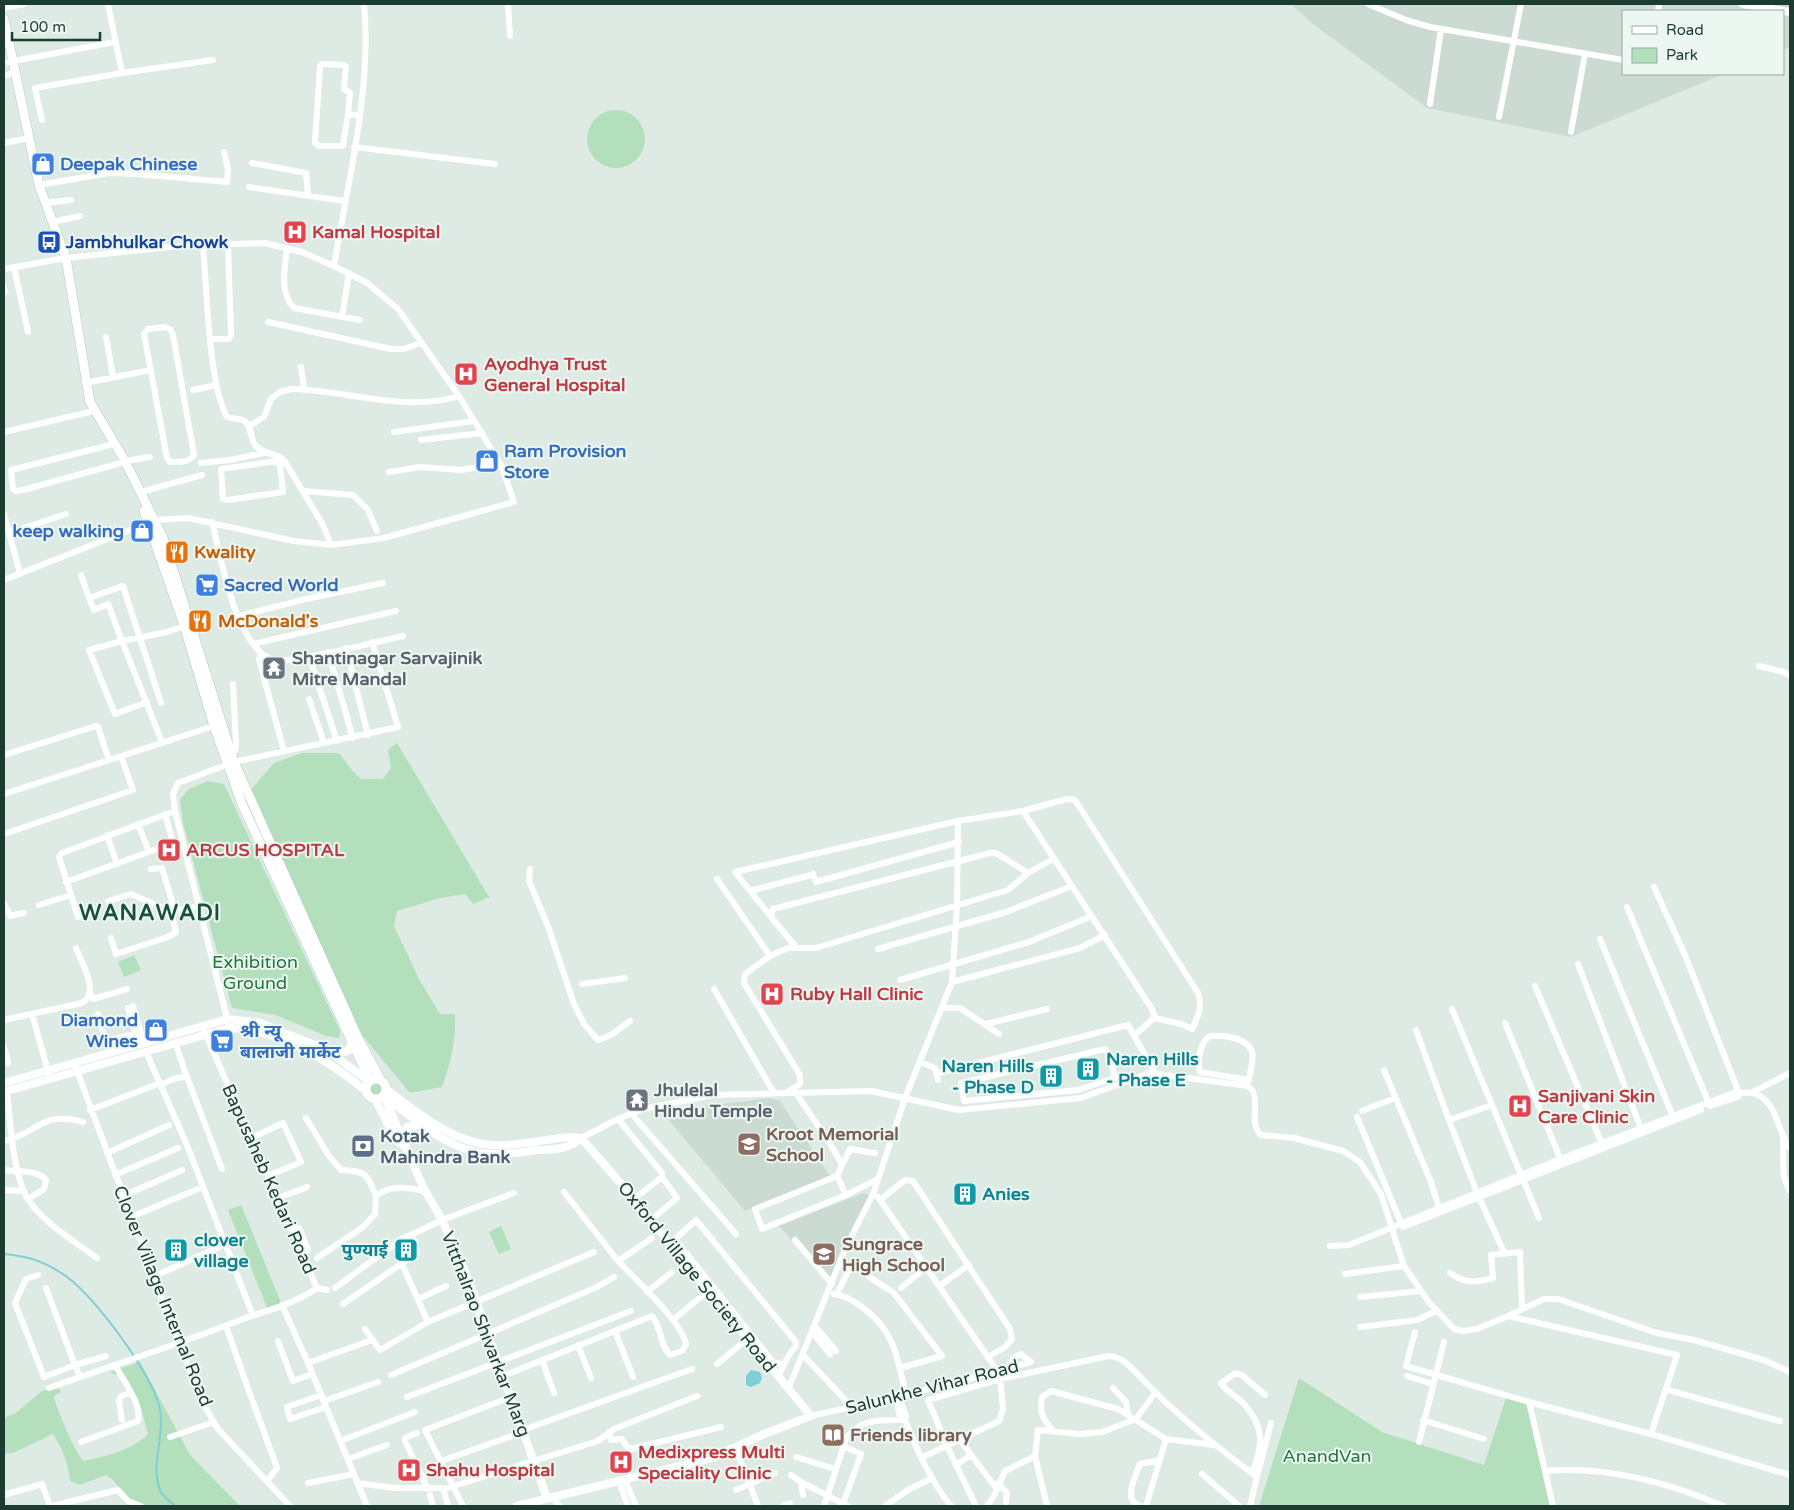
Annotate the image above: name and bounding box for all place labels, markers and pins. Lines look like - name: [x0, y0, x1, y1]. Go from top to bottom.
- shop icon: Deepak Chinese: [30, 151, 56, 177]
- place label: Deepak Chinese: [60, 153, 197, 175]
- hospital icon: Kamal Hospital: [282, 219, 308, 245]
- place label: Kamal Hospital: [312, 221, 440, 243]
- bus stop icon: Jambhulkar Chowk: [36, 229, 62, 255]
- place label: Jambhulkar Chowk: [65, 231, 229, 253]
- place label: Ayodhya Trust General Hospital: [484, 353, 625, 396]
- hospital icon: Ayodhya Trust General Hospital: [453, 361, 479, 387]
- place label: Ram Provision Store: [504, 440, 627, 483]
- shop icon: Ram Provision Store: [474, 448, 500, 474]
- shop icon: keep walking: [129, 518, 155, 544]
- place label: keep walking: [13, 520, 124, 542]
- restaurant icon: Kwality: [164, 539, 190, 565]
- place label: Kwality: [194, 541, 256, 563]
- supermarket icon: Sacred World: [194, 572, 220, 598]
- place label: Sacred World: [224, 574, 339, 596]
- restaurant icon: McDonald's: [187, 608, 213, 634]
- place label: McDonald's: [218, 610, 319, 632]
- place label: Shantinagar Sarvajinik Mitre Mandal: [292, 647, 482, 690]
- temple icon: Shantinagar Sarvajinik Mitre Mandal: [261, 655, 287, 681]
- hospital icon: ARCUS HOSPITAL: [156, 837, 182, 863]
- place label: ARCUS HOSPITAL: [186, 839, 345, 861]
- hospital icon: Ruby Hall Clinic: [759, 981, 785, 1007]
- place label: Ruby Hall Clinic: [790, 983, 924, 1005]
- place label: Diamond Wines: [60, 1009, 138, 1052]
- shop icon: Diamond Wines: [143, 1017, 169, 1043]
- place label: श्री न्यू बालाजी मार्केट: [240, 1020, 341, 1063]
- supermarket icon: श्री न्यू बालाजी मार्केट: [209, 1028, 235, 1054]
- place label: Naren Hills - Phase E: [1106, 1048, 1199, 1091]
- place label: Naren Hills - Phase D: [941, 1055, 1034, 1098]
- building icon: Naren Hills - Phase E: [1075, 1056, 1101, 1082]
- building icon: Naren Hills - Phase D: [1038, 1063, 1064, 1089]
- place label: Jhulelal Hindu Temple: [653, 1079, 772, 1122]
- place label: Sanjivani Skin Care Clinic: [1538, 1085, 1655, 1128]
- temple icon: Jhulelal Hindu Temple: [624, 1087, 650, 1113]
- hospital icon: Sanjivani Skin Care Clinic: [1507, 1093, 1533, 1119]
- place label: Kroot Memorial School: [766, 1123, 899, 1166]
- place label: Kotak Mahindra Bank: [380, 1125, 511, 1168]
- school or university icon: Kroot Memorial School: [736, 1131, 762, 1157]
- bank icon: Kotak Mahindra Bank: [350, 1133, 376, 1159]
- building icon: Anies: [952, 1181, 978, 1207]
- place label: Anies: [982, 1183, 1030, 1205]
- place label: clover village: [194, 1229, 249, 1272]
- place label: Sungrace High School: [842, 1233, 945, 1276]
- building icon: clover village: [163, 1237, 189, 1263]
- building icon: पुण्याई: [393, 1237, 419, 1263]
- place label: पुण्याई: [341, 1239, 389, 1261]
- school or university icon: Sungrace High School: [811, 1241, 837, 1267]
- library icon: Friends library: [820, 1422, 846, 1448]
- place label: Friends library: [850, 1424, 972, 1446]
- place label: Medixpress Multi Speciality Clinic: [638, 1441, 785, 1484]
- hospital icon: Medixpress Multi Speciality Clinic: [608, 1449, 634, 1475]
- hospital icon: Shahu Hospital: [396, 1457, 422, 1483]
- place label: Shahu Hospital: [426, 1459, 555, 1481]

